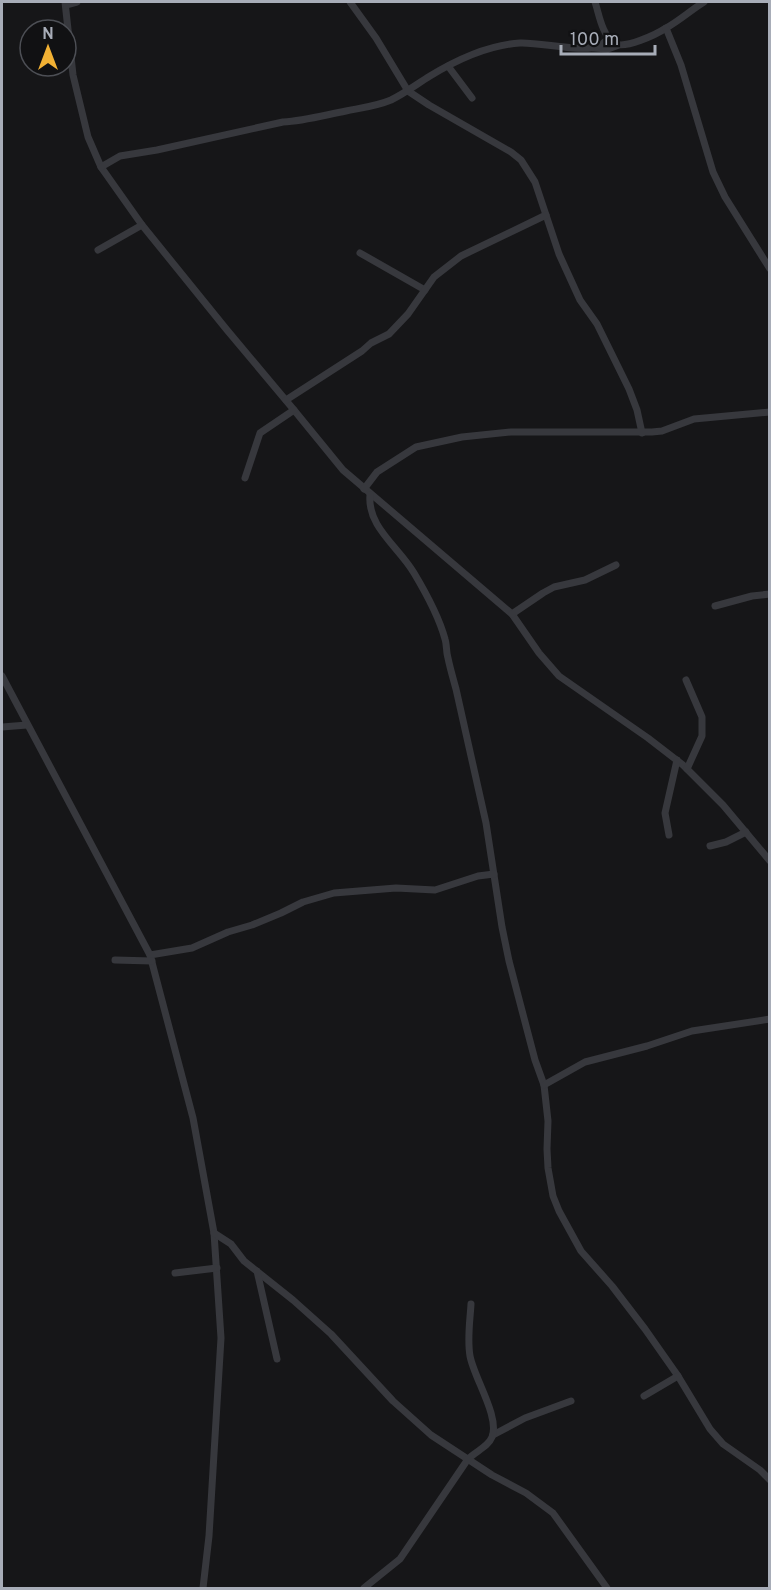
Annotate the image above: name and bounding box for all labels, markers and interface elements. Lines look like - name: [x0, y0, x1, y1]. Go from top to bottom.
- north arrow: [18, 18, 78, 78]
- scale bar: [561, 18, 656, 56]
- text: N: [42, 25, 54, 45]
- text: 100 m: [570, 29, 619, 52]

